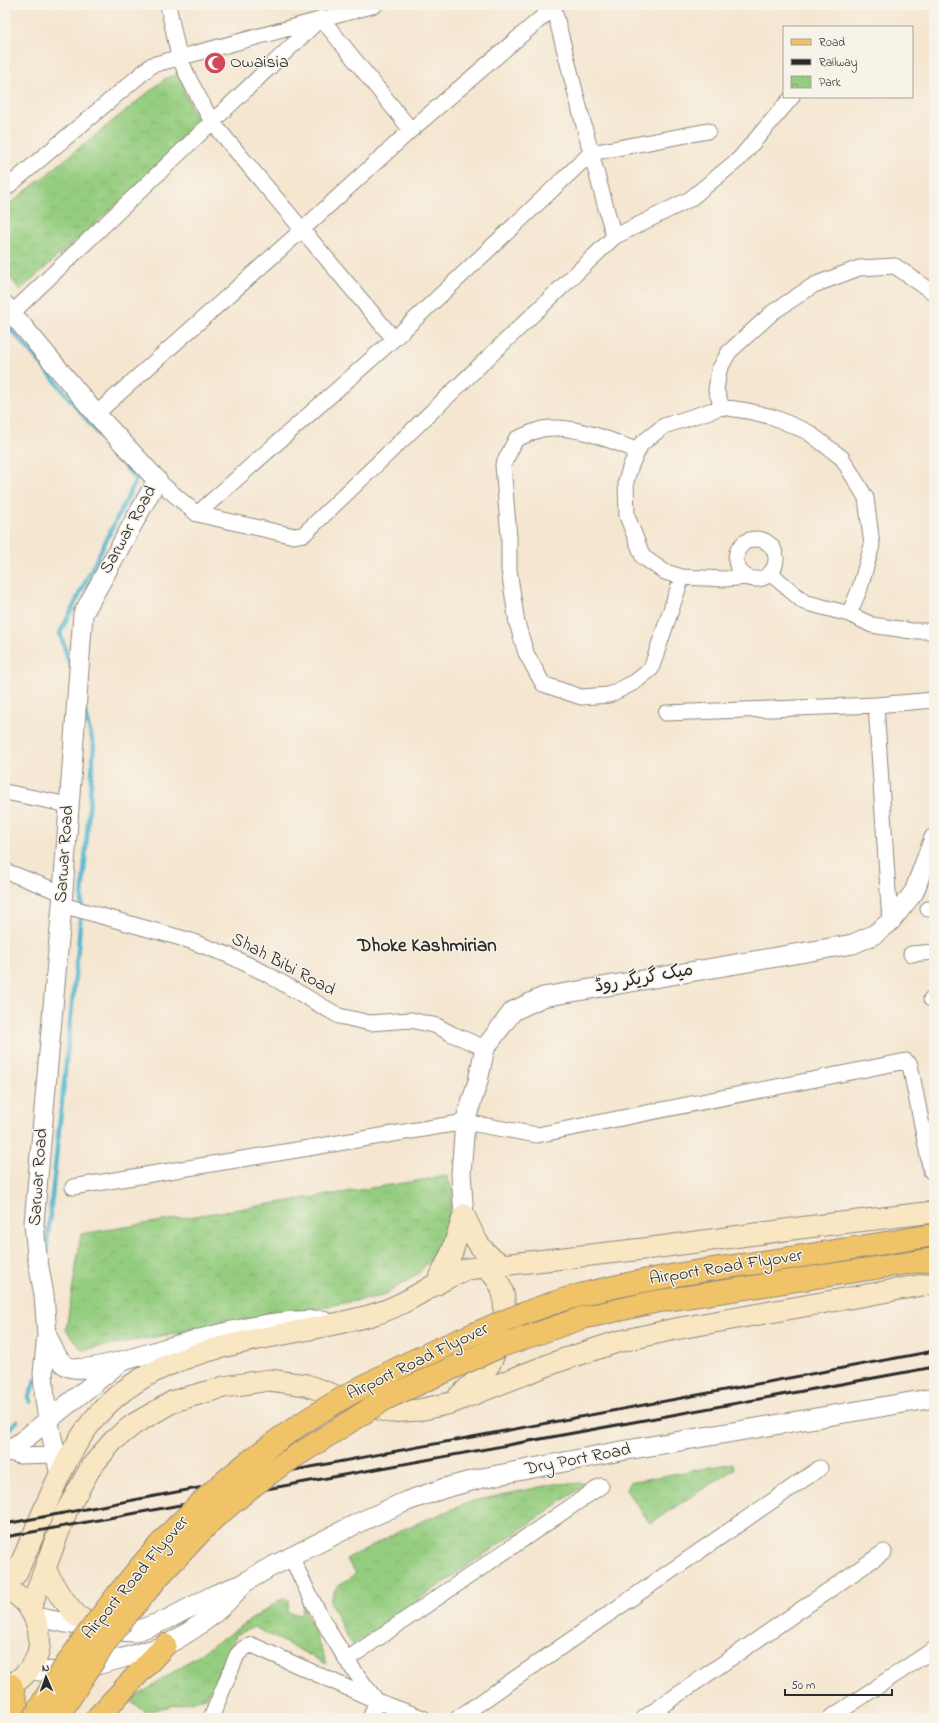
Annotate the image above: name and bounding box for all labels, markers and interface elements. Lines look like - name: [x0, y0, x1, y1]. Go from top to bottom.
- legend: [783, 26, 913, 98]
- text: Road: [819, 34, 845, 52]
- mosque icon: Owaisia: [202, 50, 228, 76]
- place label: Owaisia: [230, 50, 289, 76]
- text: Railway: [819, 54, 858, 73]
- text: Park: [819, 74, 841, 92]
- street label: Sarwar Road: [94, 481, 164, 579]
- street label: Sarwar Road: [49, 804, 81, 904]
- street label: Shah Bibi Road: [226, 927, 340, 1003]
- district label: Dhoke Kashmirian: [356, 933, 497, 960]
- street label: میک گریگر روڈ: [593, 958, 695, 1000]
- street label: Sarwar Road: [23, 1127, 55, 1227]
- street label: Airport Road Flyover: [648, 1243, 805, 1293]
- street label: Airport Road Flyover: [343, 1316, 494, 1408]
- street label: Dry Port Road: [522, 1437, 633, 1483]
- street label: Airport Road Flyover: [76, 1510, 196, 1646]
- north arrow: [26, 1657, 66, 1697]
- text: N: [42, 1660, 50, 1676]
- scale bar: [785, 1671, 892, 1697]
- text: 50 m: [791, 1677, 815, 1695]

